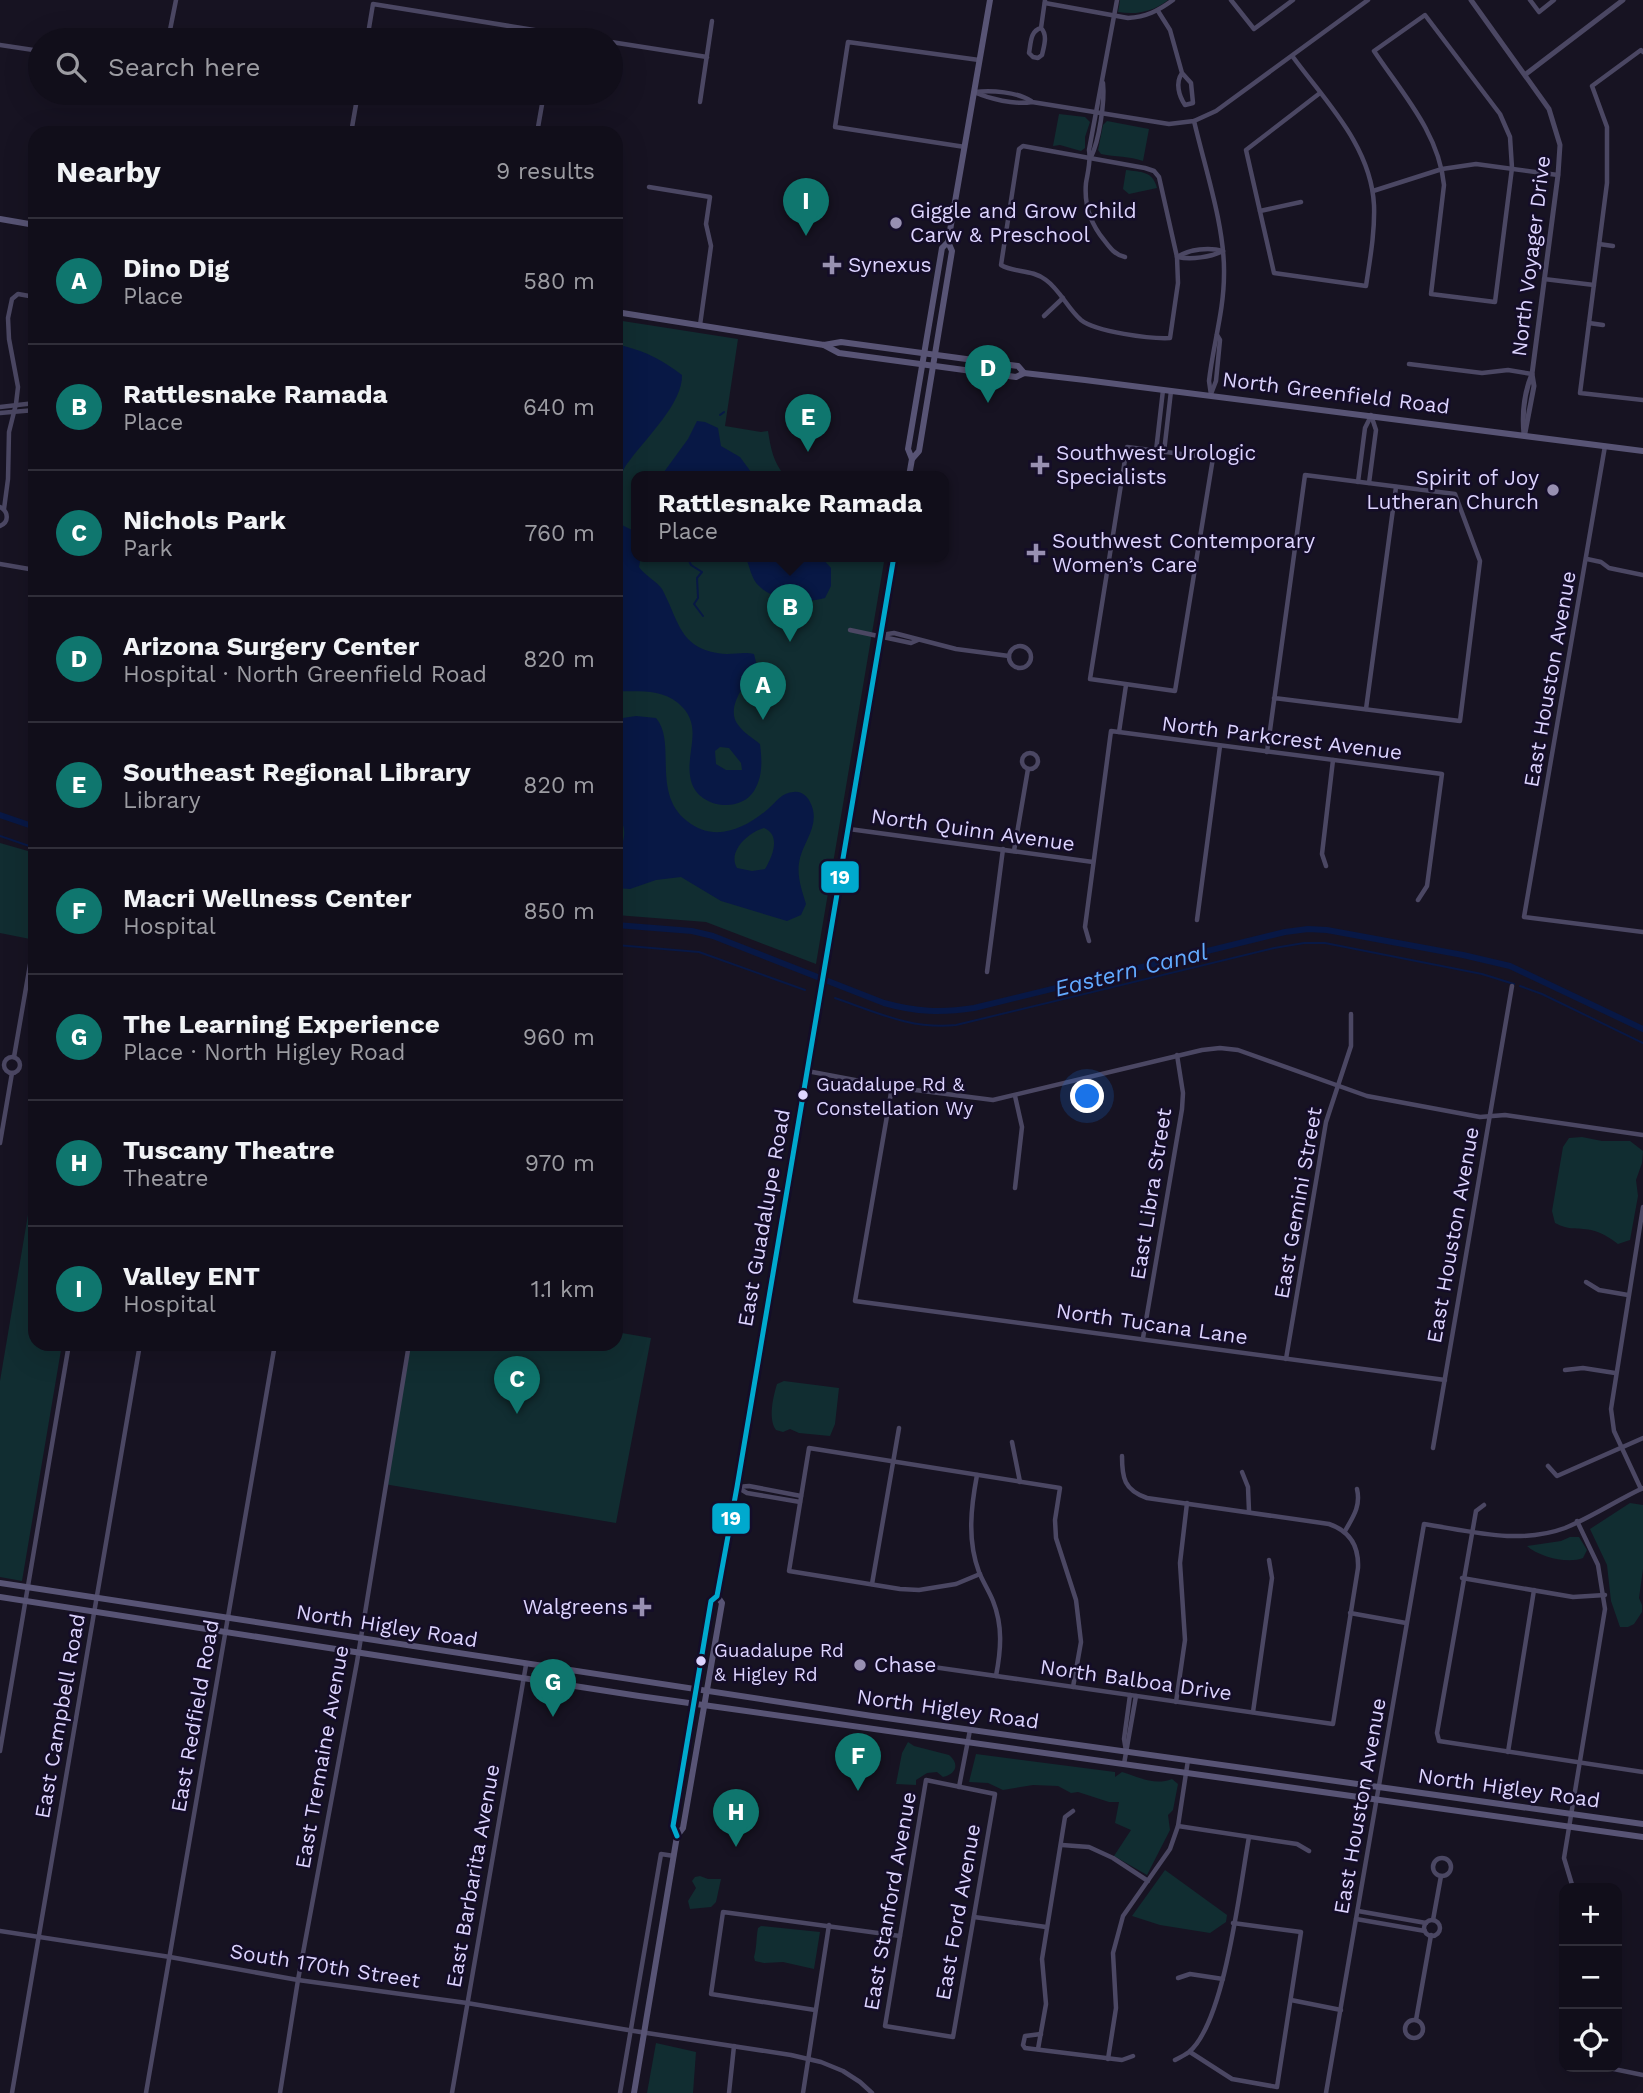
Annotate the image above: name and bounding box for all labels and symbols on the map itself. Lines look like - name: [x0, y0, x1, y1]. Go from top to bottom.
- street label: North Voyager Drive: [1506, 154, 1555, 358]
- pin: I: [783, 178, 829, 236]
- place label: Giggle and Grow Child Carw & Preschool: [910, 198, 1137, 247]
- marker: Giggle and Grow Child Carw & Preschool: [888, 215, 904, 231]
- place label: Synexus: [848, 252, 932, 277]
- marker: Synexus: [822, 255, 842, 275]
- pin: D: [965, 345, 1011, 403]
- street label: North Greenfield Road: [1221, 366, 1451, 419]
- pin: E: [785, 394, 831, 452]
- place label: Southwest Urologic Specialists: [1056, 440, 1256, 489]
- marker: Southwest Urologic Specialists: [1030, 455, 1050, 475]
- place label: Spirit of Joy Lutheran Church: [1366, 465, 1539, 514]
- marker: Spirit of Joy Lutheran Church: [1545, 482, 1561, 498]
- place label: Southwest Contemporary Women’s Care: [1052, 528, 1315, 577]
- marker: Southwest Contemporary Women’s Care: [1026, 543, 1046, 563]
- street label: East Houston Avenue: [1518, 569, 1581, 789]
- pin: B: [767, 584, 813, 642]
- pin: A: [740, 662, 786, 720]
- street label: North Parkcrest Avenue: [1160, 710, 1404, 765]
- street label: North Quinn Avenue: [870, 803, 1077, 856]
- line badge: 19: [820, 860, 860, 894]
- text: 19: [830, 866, 850, 889]
- water label: Eastern Canal: [1052, 938, 1211, 1003]
- place label: Guadalupe Rd & Constellation Wy: [816, 1073, 974, 1120]
- your location: [1070, 1079, 1104, 1113]
- marker: Guadalupe Rd & Constellation Wy: [796, 1088, 810, 1102]
- street label: East Gemini Street: [1268, 1105, 1327, 1301]
- street label: East Libra Street: [1125, 1106, 1176, 1282]
- street label: East Guadalupe Road: [732, 1107, 795, 1329]
- street label: East Houston Avenue: [1421, 1125, 1484, 1345]
- street label: North Tucana Lane: [1055, 1298, 1249, 1349]
- pin: C: [494, 1356, 540, 1414]
- line badge: 19: [711, 1502, 751, 1535]
- text: 19: [721, 1507, 741, 1530]
- place label: Walgreens: [523, 1594, 628, 1619]
- street label: North Higley Road: [294, 1599, 480, 1652]
- marker: Walgreens: [634, 1599, 650, 1615]
- street label: East Campbell Road: [29, 1612, 90, 1820]
- street label: East Redfield Road: [165, 1618, 224, 1814]
- place label: Guadalupe Rd & Higley Rd: [714, 1639, 844, 1686]
- street label: East Tremaine Avenue: [290, 1643, 353, 1871]
- place label: Chase: [874, 1652, 936, 1677]
- marker: Guadalupe Rd & Higley Rd: [694, 1654, 708, 1668]
- street label: North Balboa Drive: [1039, 1654, 1234, 1705]
- marker: Chase: [852, 1657, 868, 1673]
- pin: G: [530, 1659, 576, 1717]
- street label: North Higley Road: [855, 1683, 1041, 1734]
- street label: East Houston Avenue: [1328, 1696, 1391, 1916]
- pin: F: [835, 1733, 881, 1791]
- street label: East Barbarita Avenue: [441, 1762, 504, 1990]
- street label: North Higley Road: [1416, 1762, 1602, 1813]
- pin: H: [713, 1789, 759, 1847]
- street label: East Stanford Avenue: [858, 1789, 921, 2012]
- street label: East Ford Avenue: [930, 1822, 985, 2002]
- street label: South 170th Street: [228, 1938, 422, 1993]

